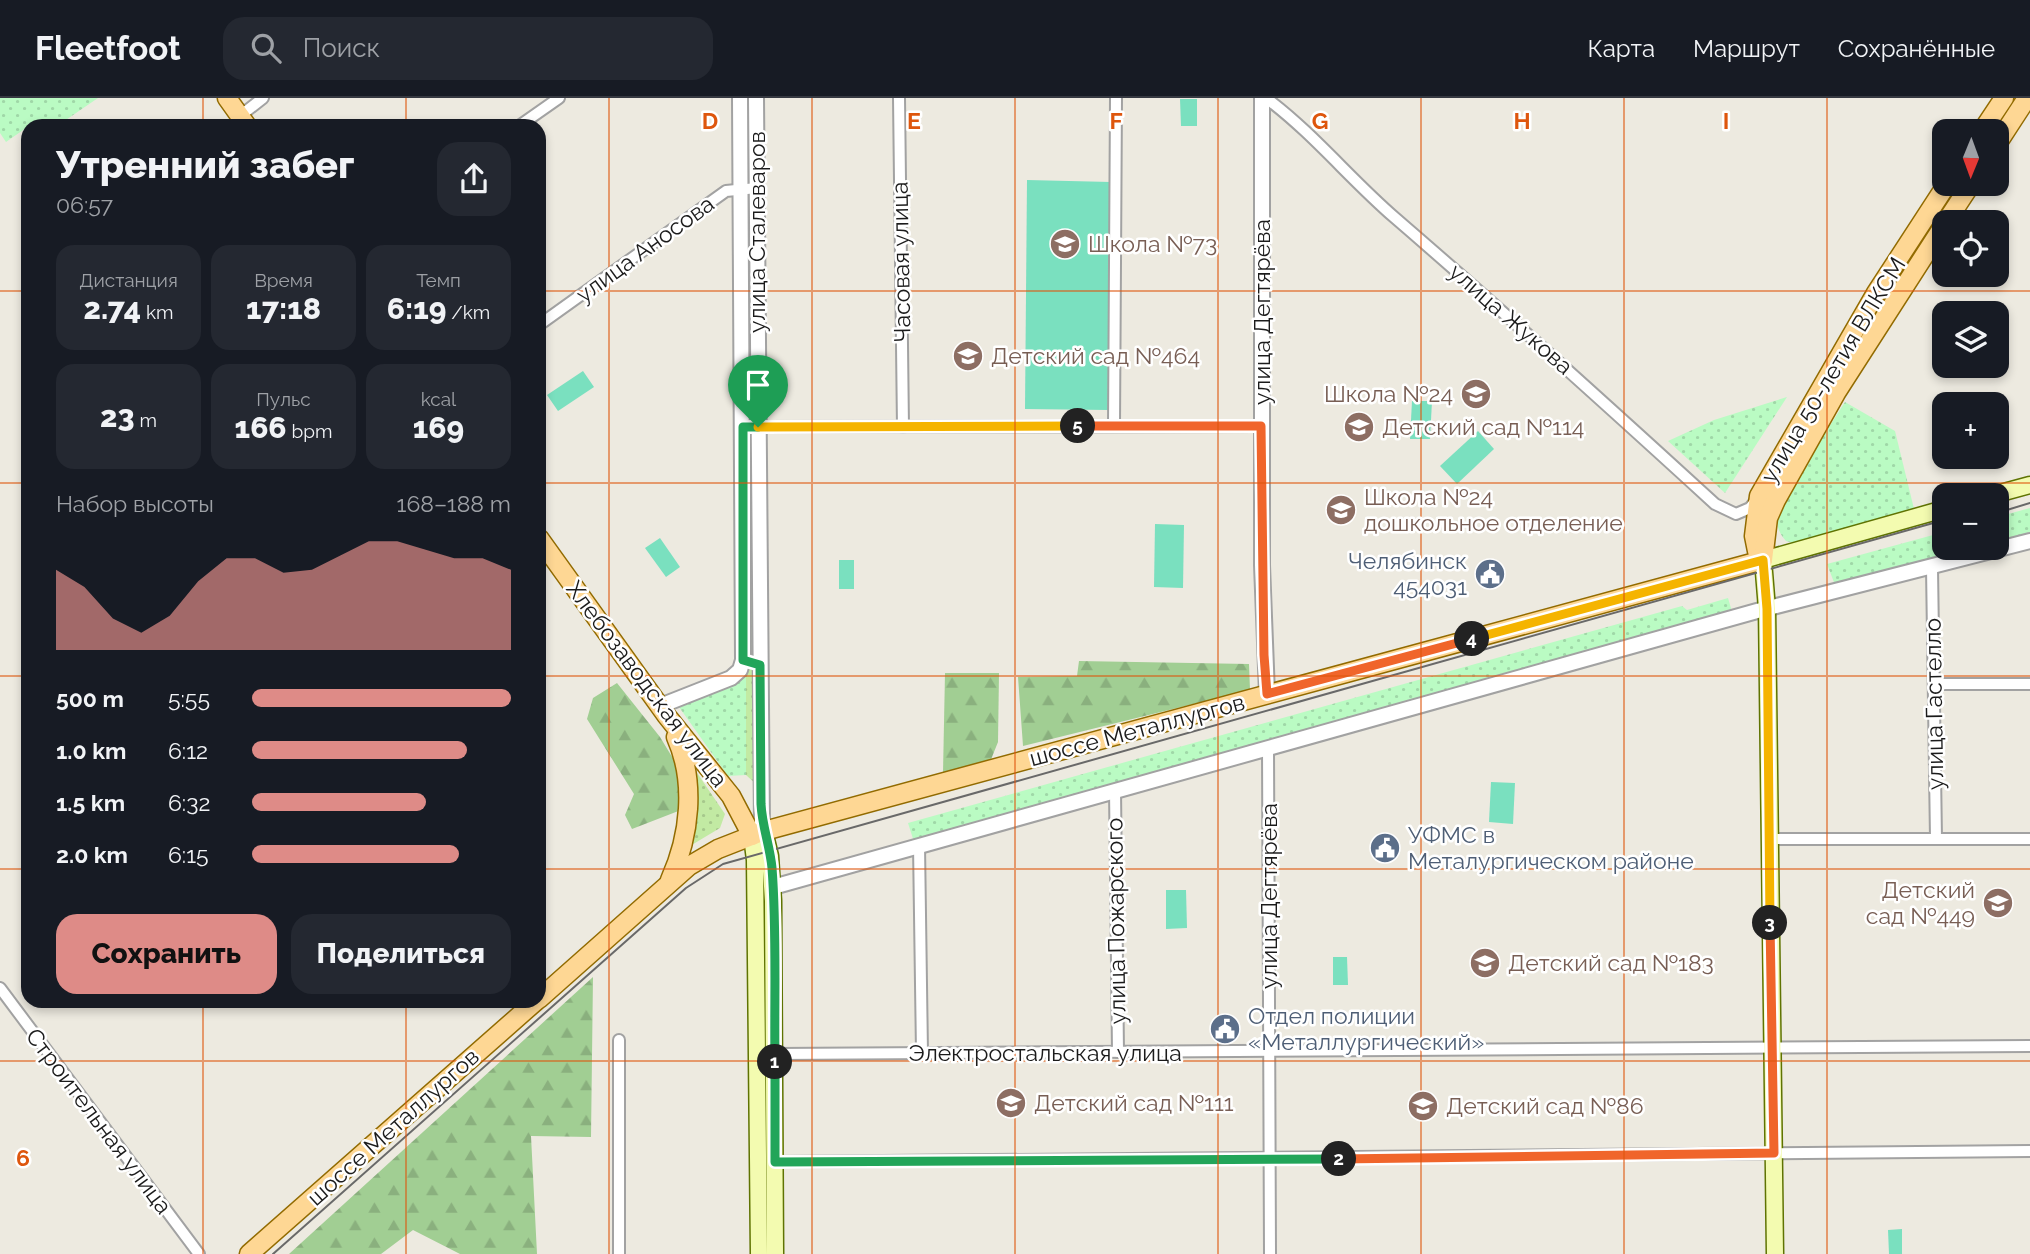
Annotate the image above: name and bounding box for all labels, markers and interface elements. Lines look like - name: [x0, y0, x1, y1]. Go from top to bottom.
- search box: [223, 17, 713, 80]
- text: Fleetfoot: [35, 29, 181, 68]
- icon: search: [247, 29, 285, 67]
- text: Поиск: [303, 33, 380, 63]
- text: Карта: [1587, 34, 1655, 63]
- text: Маршрут: [1693, 34, 1800, 63]
- text: Сохранённые: [1838, 34, 1995, 63]
- text: D: [702, 107, 718, 134]
- text: E: [907, 107, 921, 134]
- text: F: [1109, 107, 1123, 134]
- text: G: [1312, 107, 1328, 134]
- text: H: [1513, 107, 1531, 134]
- text: I: [1723, 107, 1729, 134]
- north arrow: [1932, 119, 2009, 196]
- map controls: [1932, 119, 2009, 560]
- street label: улица Сталеваров: [743, 131, 770, 333]
- text: Утренний забег: [56, 142, 354, 187]
- button: share: [437, 142, 511, 216]
- street label: Часовая улица: [886, 181, 915, 343]
- street label: улица Аносова: [570, 190, 719, 308]
- text: 06:57: [56, 191, 113, 218]
- button: locate: [1932, 210, 2009, 287]
- street label: улица Дегтярёва: [1248, 219, 1275, 405]
- school or university icon: Школа №73: [1048, 227, 1082, 261]
- place label: Школа №73: [1088, 230, 1217, 257]
- street label: улица 50-летия ВЛКСМ: [1755, 252, 1911, 487]
- street label: улица Жукова: [1444, 258, 1579, 380]
- text: Дистанция: [79, 269, 178, 291]
- text: Время: [254, 269, 313, 291]
- text: Темп: [416, 269, 461, 291]
- text: 2.74: [83, 291, 141, 326]
- text: 17:18: [246, 291, 321, 326]
- text: 6:19: [387, 291, 446, 326]
- text: km: [141, 301, 174, 323]
- text: /km: [446, 301, 490, 323]
- button: layers: [1932, 301, 2009, 378]
- school or university icon: Детский сад №464: [951, 339, 985, 373]
- place label: Детский сад №464: [991, 342, 1200, 369]
- pin: [728, 355, 788, 427]
- icon: arrive: [739, 366, 777, 404]
- school or university icon: Школа №24: [1459, 377, 1493, 411]
- place label: Школа №24: [1324, 380, 1453, 407]
- text: Пульс: [256, 388, 311, 410]
- text: kcal: [421, 388, 456, 410]
- button: +: [1932, 392, 2009, 469]
- text: 23: [100, 399, 135, 434]
- pin: 5: [1060, 408, 1096, 444]
- text: m: [135, 409, 157, 431]
- text: 166: [235, 410, 287, 445]
- text: 169: [413, 410, 464, 445]
- school or university icon: Детский сад №114: [1342, 410, 1376, 444]
- place label: Детский сад №114: [1382, 413, 1584, 440]
- text: 5: [1072, 414, 1083, 436]
- text: bpm: [287, 420, 332, 442]
- place label: Школа №24 дошкольное отделение: [1364, 483, 1623, 536]
- button: −: [1932, 483, 2009, 560]
- text: Набор высоты: [56, 490, 214, 517]
- text: 168–188 m: [397, 490, 511, 517]
- school or university icon: Школа №24 дошкольное отделение: [1324, 493, 1358, 527]
- place label: Челябинск 454031: [1348, 547, 1467, 600]
- public building icon: Челябинск 454031: [1473, 557, 1507, 591]
- street label: Хлебозаводская улица: [561, 576, 734, 792]
- street label: улица Гастелло: [1918, 618, 1949, 790]
- pin: 4: [1454, 622, 1490, 656]
- text: 4: [1466, 627, 1477, 649]
- text: 500 m: [56, 685, 124, 712]
- text: 5:55: [168, 685, 210, 712]
- street label: шоссе Металлургов: [1026, 688, 1247, 771]
- text: 1.0 km: [56, 737, 126, 764]
- text: 6:12: [168, 737, 208, 764]
- text: 1.5 km: [56, 789, 125, 816]
- text: 6:32: [168, 789, 210, 816]
- street label: улица Дегтярёва: [1255, 803, 1282, 989]
- street label: улица Пожарского: [1100, 817, 1131, 1025]
- place label: УФМС в Металургическом районе: [1408, 821, 1694, 874]
- public building icon: УФМС в Металургическом районе: [1368, 831, 1402, 865]
- text: 2.0 km: [56, 841, 128, 868]
- text: 6:15: [168, 841, 209, 868]
- place label: Детский сад №449: [1866, 876, 1975, 929]
- school or university icon: Детский сад №449: [1981, 886, 2015, 920]
- pin: 3: [1752, 906, 1788, 940]
- text: 3: [1764, 911, 1775, 933]
- button: Сохранить: [56, 914, 277, 994]
- button: Поделиться: [291, 914, 511, 994]
- school or university icon: Детский сад №183: [1468, 946, 1502, 980]
- place label: Детский сад №183: [1508, 949, 1714, 976]
- place label: Отдел полиции «Металлургический»: [1248, 1002, 1484, 1055]
- public building icon: Отдел полиции «Металлургический»: [1208, 1012, 1242, 1046]
- street label: Строительная улица: [21, 1023, 178, 1219]
- street label: Электростальская улица: [908, 1039, 1182, 1066]
- street label: шоссе Металлургов: [301, 1042, 484, 1211]
- pin: 1: [758, 1044, 792, 1080]
- text: 1: [770, 1050, 779, 1072]
- school or university icon: Детский сад №111: [994, 1086, 1028, 1120]
- place label: Детский сад №111: [1034, 1089, 1234, 1116]
- school or university icon: Детский сад №86: [1406, 1089, 1440, 1123]
- place label: Детский сад №86: [1446, 1092, 1644, 1119]
- pin: 2: [1322, 1142, 1356, 1176]
- text: 6: [16, 1144, 30, 1171]
- text: 2: [1333, 1147, 1344, 1169]

